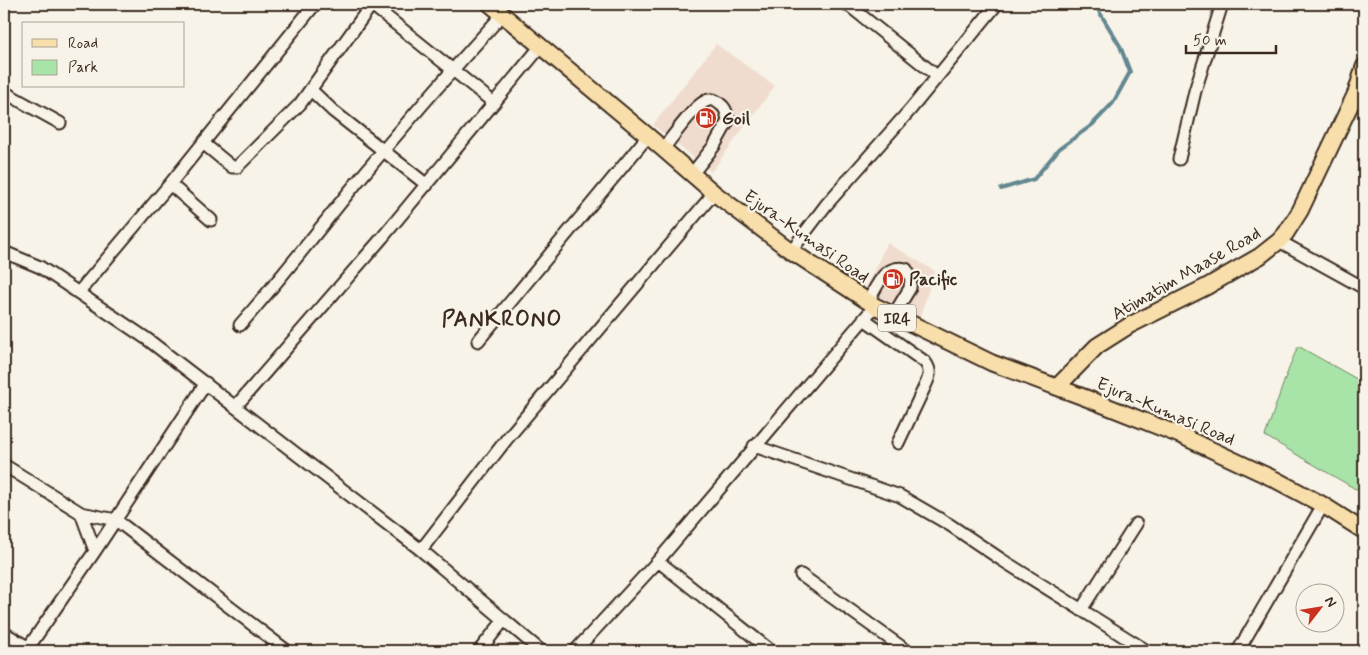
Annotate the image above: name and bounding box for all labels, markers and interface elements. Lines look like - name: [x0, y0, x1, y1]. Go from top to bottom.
- legend: [22, 22, 185, 88]
- scale bar: [1186, 22, 1276, 54]
- text: 50 m: [1193, 31, 1227, 51]
- text: Road: [68, 34, 98, 54]
- text: Park: [68, 58, 98, 78]
- fuel station icon: Goil: [694, 106, 718, 130]
- place label: Goil: [722, 107, 751, 131]
- street label: Ejura-Kumasi Road: [739, 184, 874, 289]
- street label: Atimatim Maase Road: [1108, 221, 1265, 326]
- fuel station icon: Pacific: [881, 267, 905, 291]
- place label: Pacific: [909, 268, 958, 292]
- road number: IR4: [878, 304, 916, 332]
- district label: PANKRONO: [442, 306, 562, 334]
- street label: Ejura-Kumasi Road: [1093, 372, 1239, 452]
- north arrow: [1296, 582, 1346, 632]
- text: N: [1320, 593, 1340, 610]

